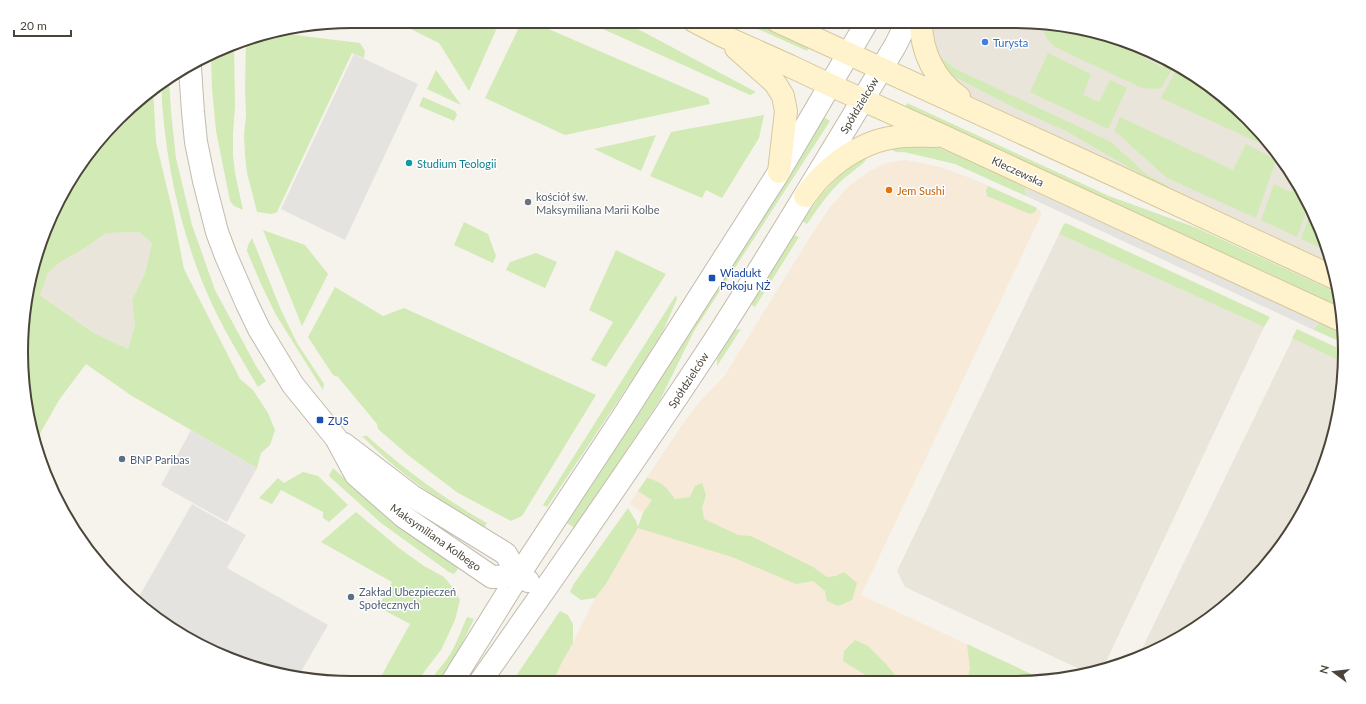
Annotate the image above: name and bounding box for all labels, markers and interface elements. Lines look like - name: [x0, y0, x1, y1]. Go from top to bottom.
- scale bar: [14, 12, 71, 38]
- text: 20 m: [20, 18, 47, 33]
- place label: Turysta: [993, 36, 1028, 49]
- marker: Turysta: [980, 37, 990, 47]
- street label: Spółdzielców: [837, 74, 881, 136]
- street label: Kleczewska: [990, 153, 1046, 189]
- place label: Studium Teologii: [417, 157, 497, 170]
- marker: Studium Teologii: [404, 158, 414, 168]
- place label: Jem Sushi: [897, 184, 945, 197]
- marker: Jem Sushi: [884, 185, 894, 195]
- place label: kościół św. Maksymiliana Marii Kolbe: [536, 190, 660, 216]
- marker: kościół św. Maksymiliana Marii Kolbe: [523, 197, 533, 207]
- place label: Wiadukt Pokoju NŻ: [720, 266, 771, 292]
- marker: Wiadukt Pokoju NŻ: [707, 273, 717, 283]
- street label: Spółdzielców: [665, 349, 711, 410]
- place label: ZUS: [328, 414, 349, 427]
- marker: ZUS: [315, 415, 325, 425]
- place label: BNP Paribas: [130, 453, 190, 466]
- marker: BNP Paribas: [117, 454, 127, 464]
- street label: Maksymiliana Kolbego: [388, 501, 484, 573]
- place label: Zakład Ubezpieczeń Społecznych: [359, 585, 456, 611]
- marker: Zakład Ubezpieczeń Społecznych: [346, 592, 356, 602]
- north arrow: [1314, 652, 1354, 692]
- text: N: [1316, 664, 1331, 675]

